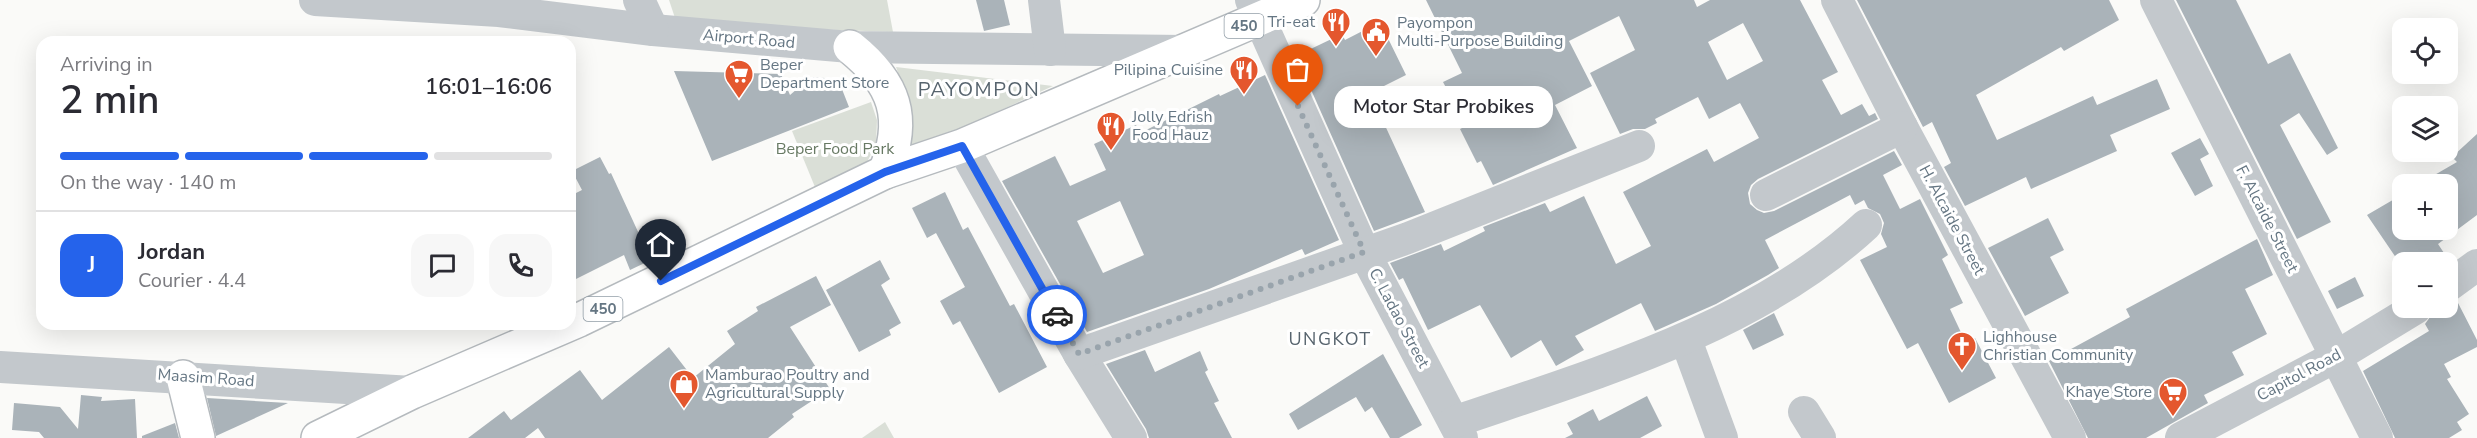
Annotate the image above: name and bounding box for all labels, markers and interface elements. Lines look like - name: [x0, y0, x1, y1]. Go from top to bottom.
- restaurant icon: Tri-eat: [1320, 6, 1352, 48]
- place label: Tri-eat: [1268, 11, 1315, 33]
- place label: Payompon Multi-Purpose Building: [1397, 12, 1563, 52]
- road number: 450: [1224, 14, 1264, 38]
- public building icon: Payompon Multi-Purpose Building: [1360, 16, 1392, 58]
- map controls: [2392, 18, 2458, 318]
- button: locate: [2392, 18, 2458, 84]
- street label: Airport Road: [702, 24, 796, 54]
- pin: [1272, 44, 1323, 106]
- text: Arriving in: [60, 51, 153, 78]
- icon: bag: [1281, 53, 1314, 86]
- place label: Beper Department Store: [760, 54, 889, 94]
- restaurant icon: Pilipina Cuisine: [1228, 54, 1260, 96]
- supermarket icon: Beper Department Store: [723, 58, 755, 100]
- place label: Pilipina Cuisine: [1114, 59, 1223, 81]
- text: 16:01–16:06: [425, 72, 552, 102]
- text: 2 min: [60, 74, 159, 127]
- district label: PAYOMPON: [918, 76, 1040, 103]
- callout: Motor Star Probikes: [1334, 85, 1553, 127]
- text: Motor Star Probikes: [1353, 93, 1534, 120]
- button: layers: [2392, 96, 2458, 162]
- place label: Jolly Edrish Food Hauz: [1131, 106, 1213, 146]
- restaurant icon: Jolly Edrish Food Hauz: [1095, 110, 1127, 152]
- park label: Beper Food Park: [776, 138, 895, 160]
- street label: H. Alcaide Street: [1914, 161, 1990, 279]
- street label: F. Alcaide Street: [2231, 162, 2304, 277]
- text: On the way · 140 m: [60, 169, 236, 196]
- button: +: [2392, 174, 2458, 240]
- pin: [635, 219, 686, 281]
- icon: home: [644, 228, 677, 261]
- button: chat: [411, 234, 474, 297]
- button: phone: [489, 234, 552, 297]
- text: Jordan: [138, 237, 205, 267]
- text: J: [88, 250, 95, 280]
- button: −: [2392, 252, 2458, 318]
- street label: C. Ladao Street: [1363, 264, 1435, 372]
- text: Courier · 4.4: [138, 267, 246, 294]
- courier: [1027, 285, 1087, 345]
- road number: 450: [584, 297, 622, 321]
- icon: car: [1041, 299, 1074, 332]
- place label: Lighhouse Christian Community: [1983, 326, 2134, 366]
- district label: UNGKOT: [1288, 327, 1372, 351]
- church icon: Lighhouse Christian Community: [1946, 330, 1978, 372]
- street label: Capitol Road: [2253, 344, 2345, 406]
- street label: Maasim Road: [157, 364, 255, 392]
- place label: Mamburao Poultry and Agricultural Supply: [705, 364, 870, 404]
- shop icon: Mamburao Poultry and Agricultural Supply: [668, 368, 700, 410]
- supermarket icon: Khaye Store: [2157, 376, 2189, 418]
- place label: Khaye Store: [2065, 381, 2152, 403]

